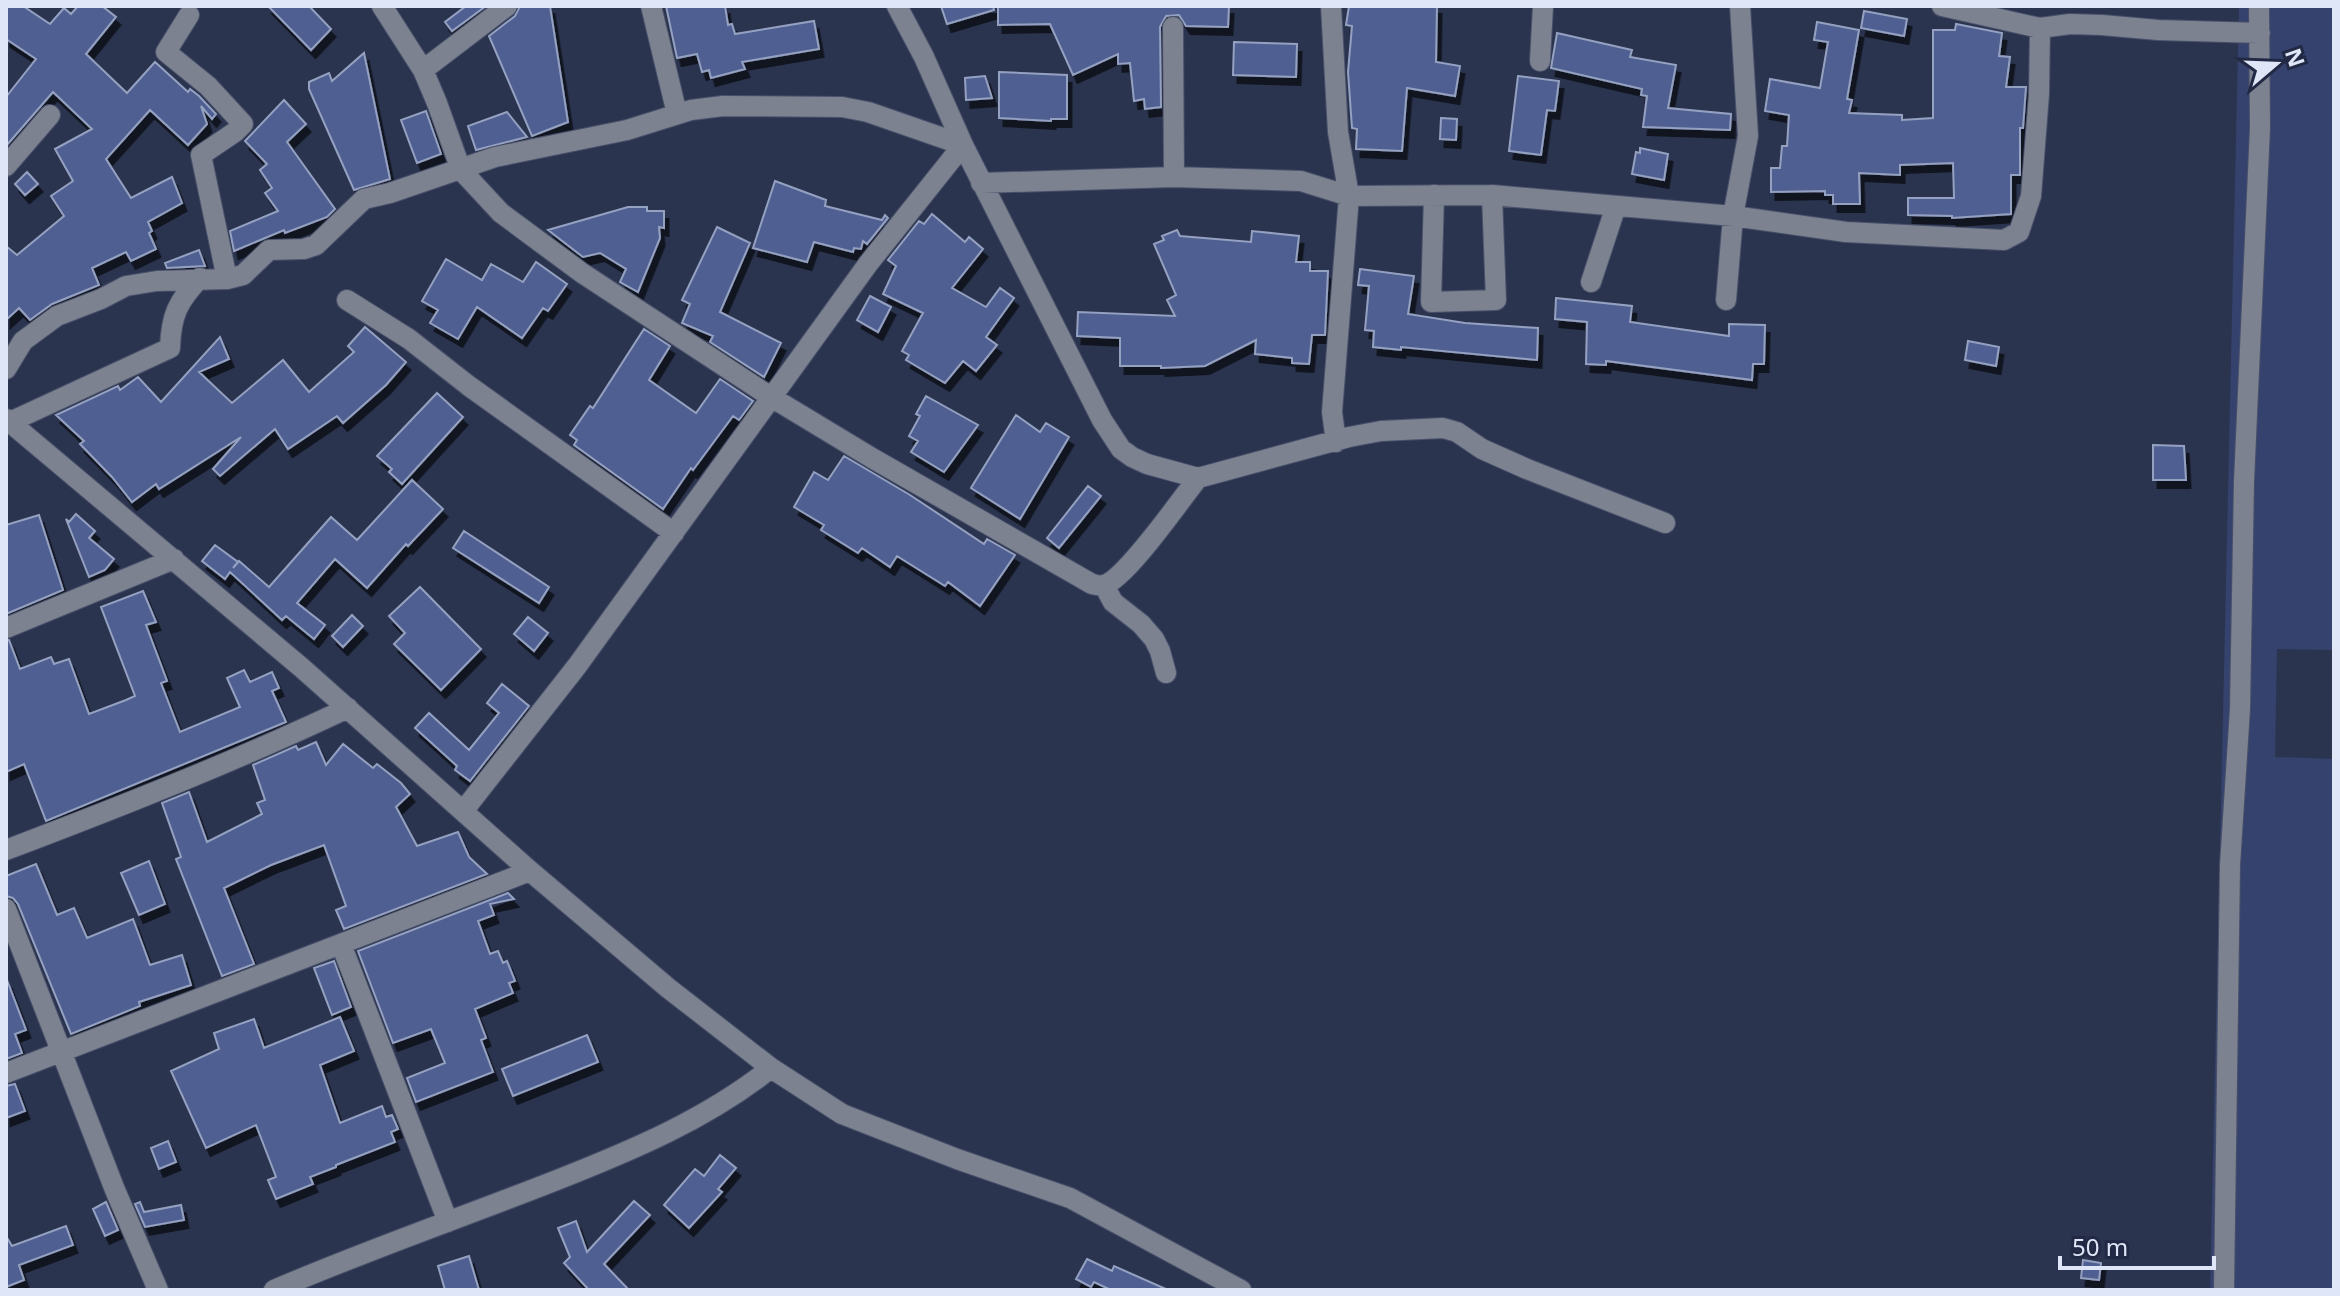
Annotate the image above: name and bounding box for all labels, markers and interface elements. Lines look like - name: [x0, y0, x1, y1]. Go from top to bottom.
- north arrow: [2236, 24, 2316, 104]
- text: N: [2279, 44, 2313, 71]
- scale bar: [2060, 1220, 2214, 1270]
- text: 50 m: [2072, 1230, 2128, 1263]

